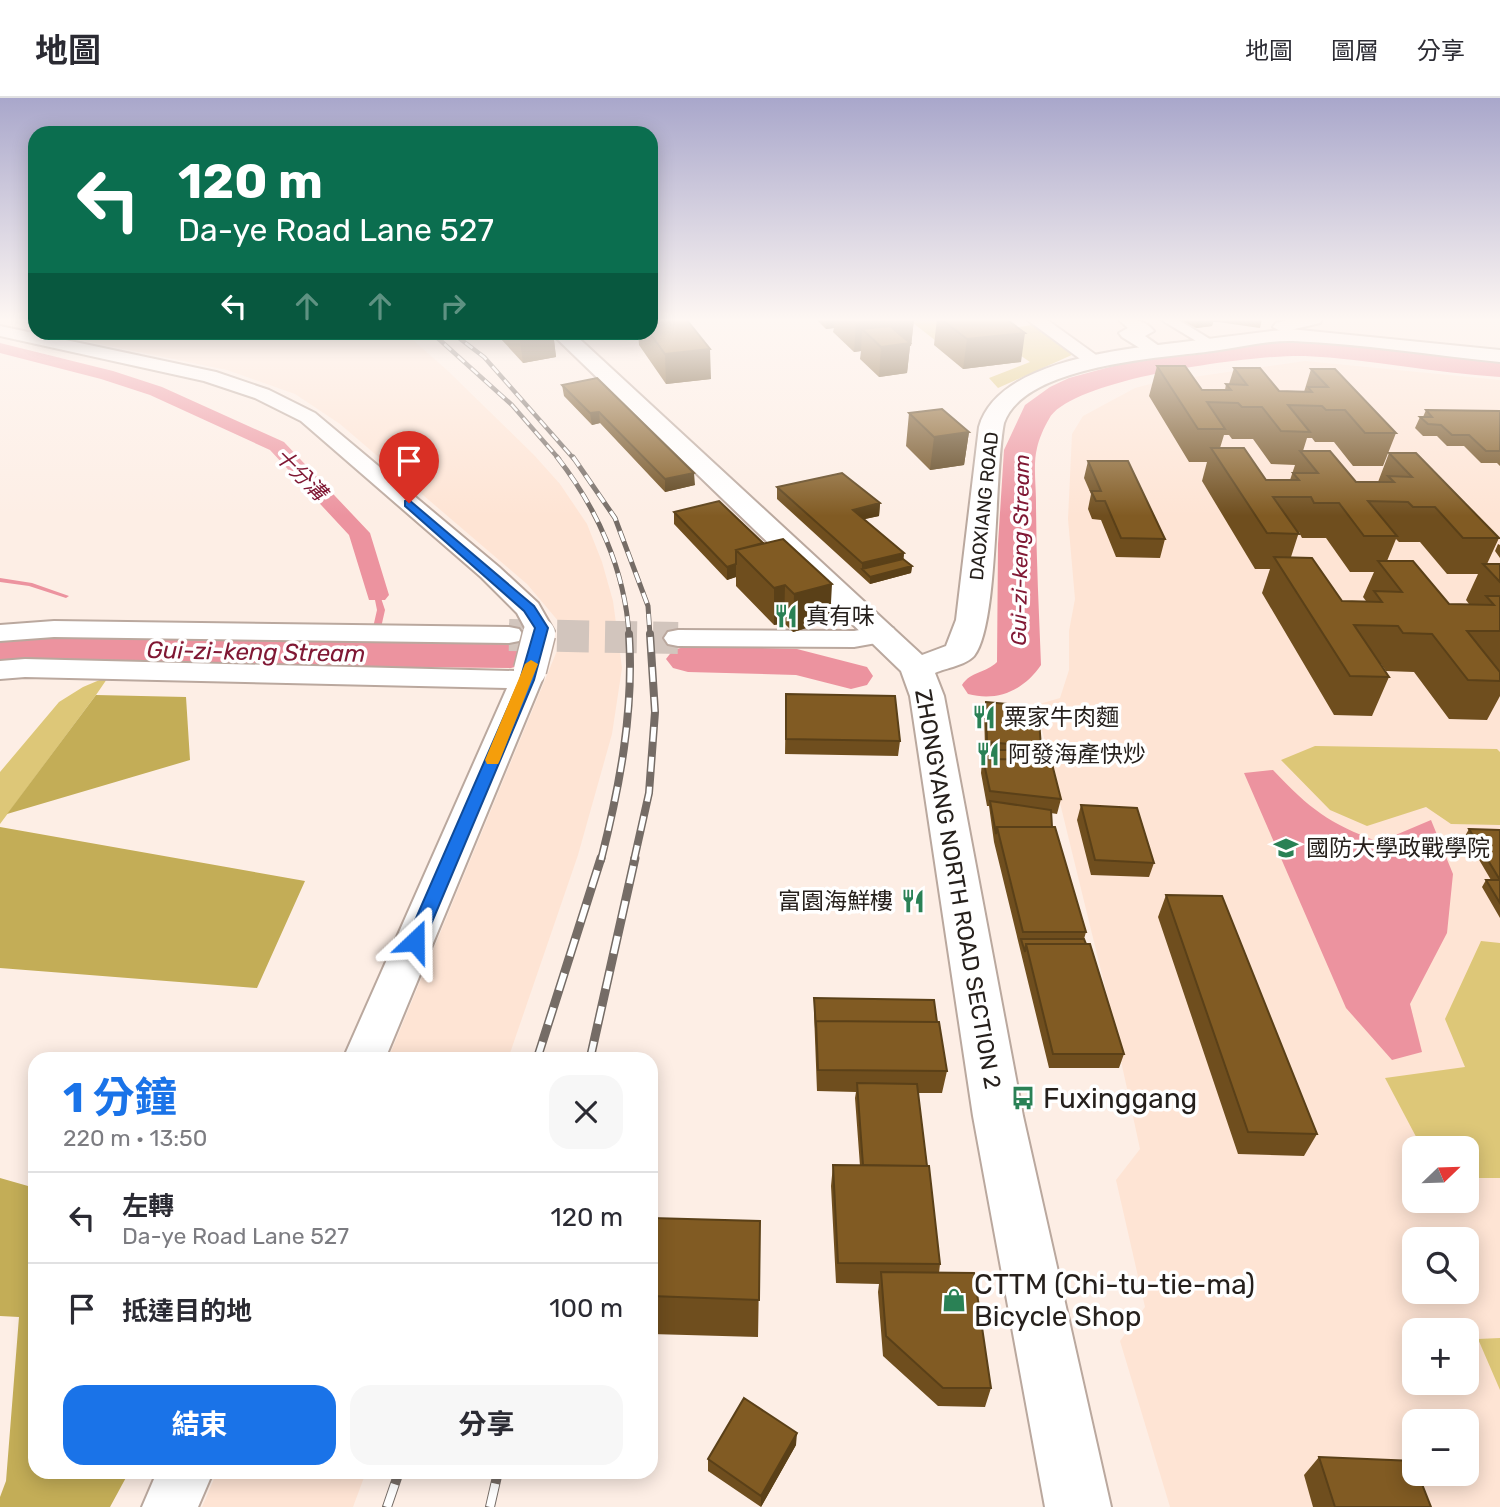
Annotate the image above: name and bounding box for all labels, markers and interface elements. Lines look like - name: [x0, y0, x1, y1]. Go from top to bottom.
- text: 地圖: [35, 31, 101, 70]
- text: 地圖: [1245, 37, 1293, 65]
- text: 圖層: [1331, 37, 1379, 65]
- text: 分享: [1417, 37, 1465, 65]
- text: 120 m: [178, 152, 323, 210]
- icon: left: [63, 154, 154, 245]
- text: Da-ye Road Lane 527: [178, 211, 494, 249]
- icon: left: [215, 287, 253, 325]
- icon: ahead: [288, 287, 326, 325]
- icon: ahead: [361, 287, 399, 325]
- icon: right: [434, 287, 472, 325]
- pin: [379, 431, 439, 503]
- street label: DAOXIANG ROAD: [965, 431, 1003, 581]
- icon: arrive: [390, 442, 428, 480]
- water label: 十分溝: [270, 443, 334, 507]
- water label: Gui-zi-keng Stream: [1006, 454, 1034, 646]
- restaurant icon: 真有味: [772, 602, 800, 630]
- place label: 真有味: [806, 602, 875, 630]
- water label: Gui-zi-keng Stream: [146, 636, 366, 668]
- street label: ZHONGYANG NORTH ROAD SECTION 2: [909, 687, 1007, 1091]
- restaurant icon: 粟家牛肉麵: [970, 703, 998, 731]
- place label: 粟家牛肉麵: [1004, 703, 1119, 731]
- restaurant icon: 阿發海產快炒: [974, 740, 1002, 768]
- place label: 阿發海產快炒: [1008, 740, 1146, 768]
- school or university icon: 國防大學政戰學院: [1272, 834, 1300, 862]
- place label: 國防大學政戰學院: [1306, 834, 1490, 862]
- place label: 富園海鮮樓: [778, 887, 893, 915]
- restaurant icon: 富園海鮮樓: [899, 887, 927, 915]
- position arrow: [378, 904, 452, 978]
- text: 1 分鐘: [63, 1073, 177, 1123]
- button: close: [549, 1075, 623, 1149]
- place label: Fuxinggang: [1043, 1082, 1197, 1115]
- bus stop icon: Fuxinggang: [1009, 1084, 1037, 1112]
- text: 220 m · 13:50: [63, 1124, 207, 1152]
- north arrow: [1402, 1136, 1479, 1213]
- map controls: [1402, 1136, 1479, 1486]
- text: 左轉: [122, 1191, 174, 1222]
- icon: left: [63, 1199, 101, 1237]
- text: 120 m: [551, 1202, 623, 1233]
- text: Da-ye Road Lane 527: [122, 1222, 349, 1250]
- button: search: [1402, 1227, 1479, 1304]
- place label: CTTM (Chi-tu-tie-ma) Bicycle Shop: [974, 1268, 1255, 1333]
- shop icon: CTTM (Chi-tu-tie-ma) Bicycle Shop: [940, 1286, 968, 1314]
- icon: arrive: [63, 1290, 101, 1328]
- text: 100 m: [549, 1293, 623, 1324]
- text: 抵達目的地: [122, 1296, 252, 1327]
- button: +: [1402, 1318, 1479, 1395]
- button: 結束: [63, 1385, 336, 1465]
- button: 分享: [350, 1385, 623, 1465]
- button: −: [1402, 1409, 1479, 1486]

